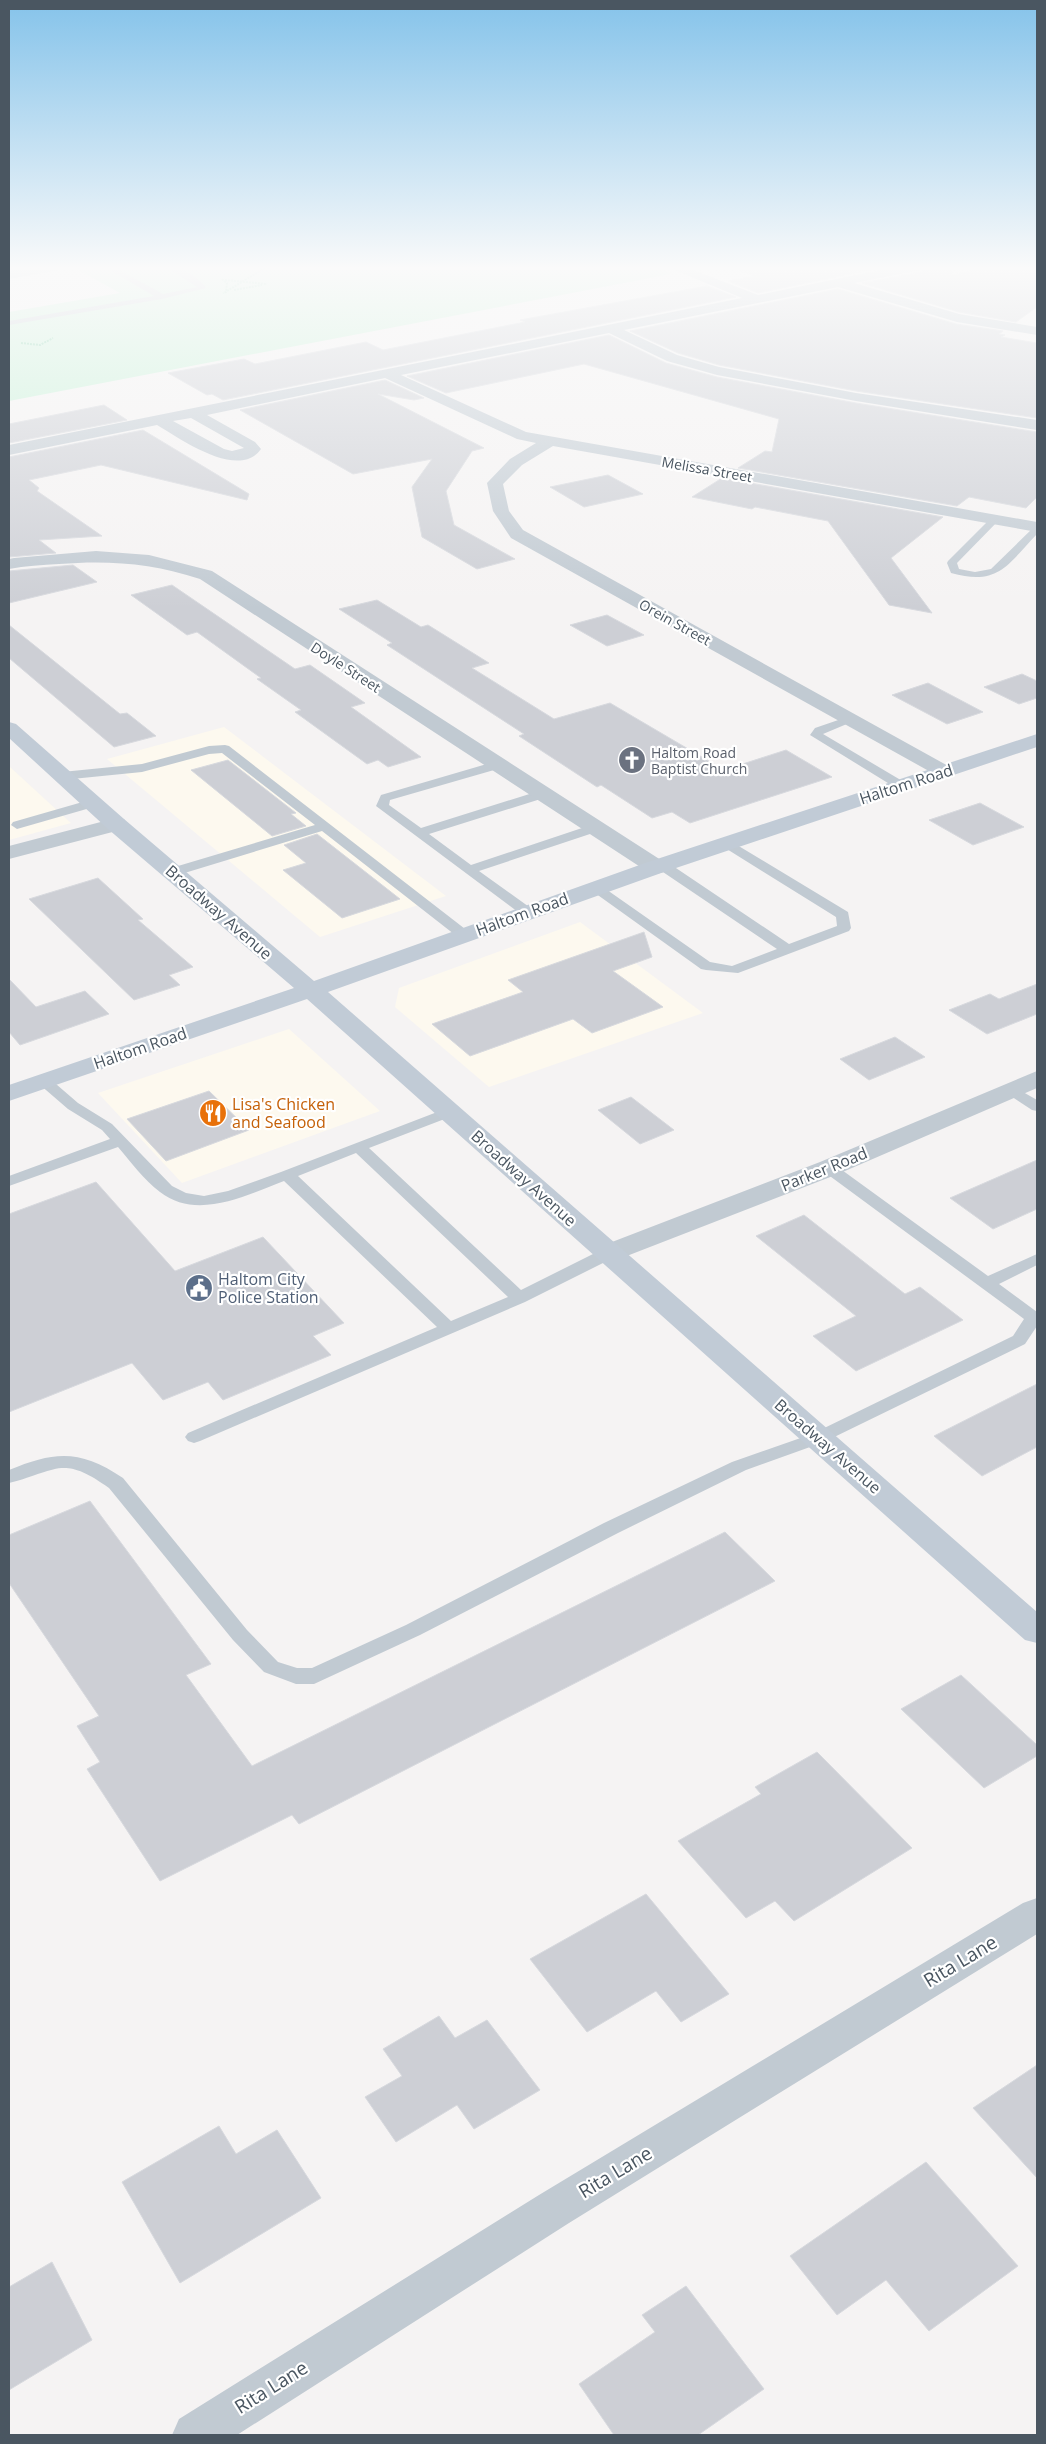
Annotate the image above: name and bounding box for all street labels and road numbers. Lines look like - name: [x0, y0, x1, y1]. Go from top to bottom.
- street label: Melissa Street: [660, 452, 754, 486]
- street label: Orein Street: [636, 594, 714, 650]
- street label: Doyle Street: [307, 637, 385, 697]
- street label: Haltom Road: [856, 759, 956, 809]
- street label: Broadway Avenue: [161, 860, 277, 964]
- street label: Haltom Road: [473, 887, 571, 941]
- street label: Haltom Road: [90, 1022, 190, 1074]
- street label: Broadway Avenue: [467, 1125, 581, 1231]
- street label: Parker Road: [778, 1142, 870, 1196]
- street label: Broadway Avenue: [770, 1394, 886, 1498]
- street label: Rita Lane: [918, 1929, 1002, 1993]
- street label: Rita Lane: [573, 2140, 657, 2204]
- street label: Rita Lane: [230, 2354, 312, 2420]

